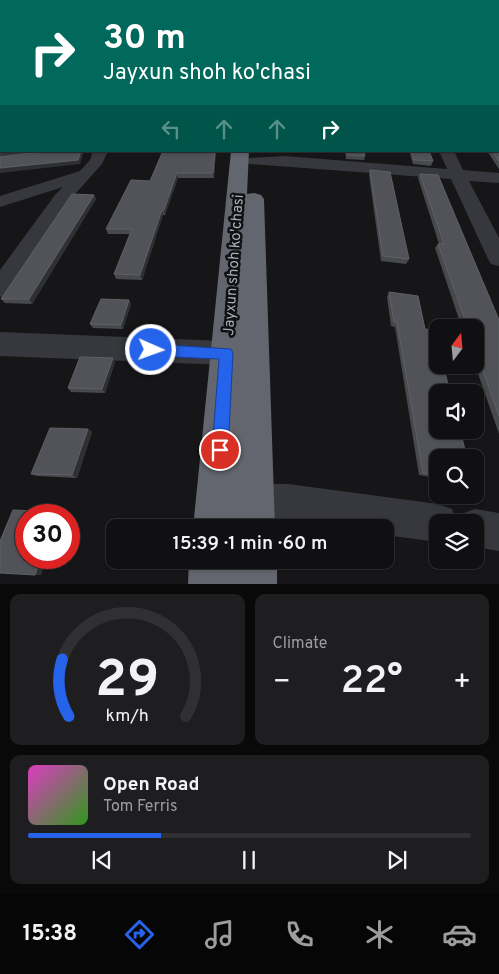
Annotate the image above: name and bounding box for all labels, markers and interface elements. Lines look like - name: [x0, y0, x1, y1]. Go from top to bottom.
- text: 30 m: [103, 17, 186, 61]
- icon: right: [20, 20, 85, 85]
- text: Jayxun shoh ko'chasi: [103, 60, 311, 87]
- icon: left: [157, 115, 185, 143]
- icon: ahead: [210, 115, 238, 143]
- icon: ahead: [263, 115, 291, 143]
- icon: right: [316, 115, 344, 143]
- street label: Jayxun shoh ko'chasi: [220, 194, 249, 336]
- north arrow: [429, 319, 484, 374]
- map controls: [429, 319, 484, 569]
- position arrow: [124, 323, 176, 375]
- button: sound: [429, 384, 484, 439]
- pin: [199, 429, 241, 471]
- icon: arrive: [206, 436, 234, 464]
- button: search: [429, 449, 484, 504]
- speed limit sign: 30: [15, 504, 80, 569]
- button: layers: [429, 514, 484, 569]
- text: 15:39 · 1 min · 60 m: [173, 532, 327, 556]
- text: Climate: [273, 634, 327, 654]
- text: 29: [95, 649, 159, 715]
- text: 22°: [341, 658, 403, 707]
- text: −: [273, 665, 291, 701]
- text: +: [453, 665, 471, 701]
- text: km/h: [106, 705, 149, 728]
- text: Open Road: [103, 773, 199, 797]
- text: Tom Ferris: [103, 797, 177, 817]
- icon: previous: [88, 846, 116, 874]
- icon: pause: [235, 846, 263, 874]
- icon: next: [383, 846, 411, 874]
- icon: directions: [122, 917, 157, 952]
- icon: music: [202, 917, 237, 952]
- icon: phone: [282, 917, 317, 952]
- icon: climate: [362, 917, 397, 952]
- icon: car: [442, 917, 477, 952]
- text: 15:38: [22, 921, 77, 948]

